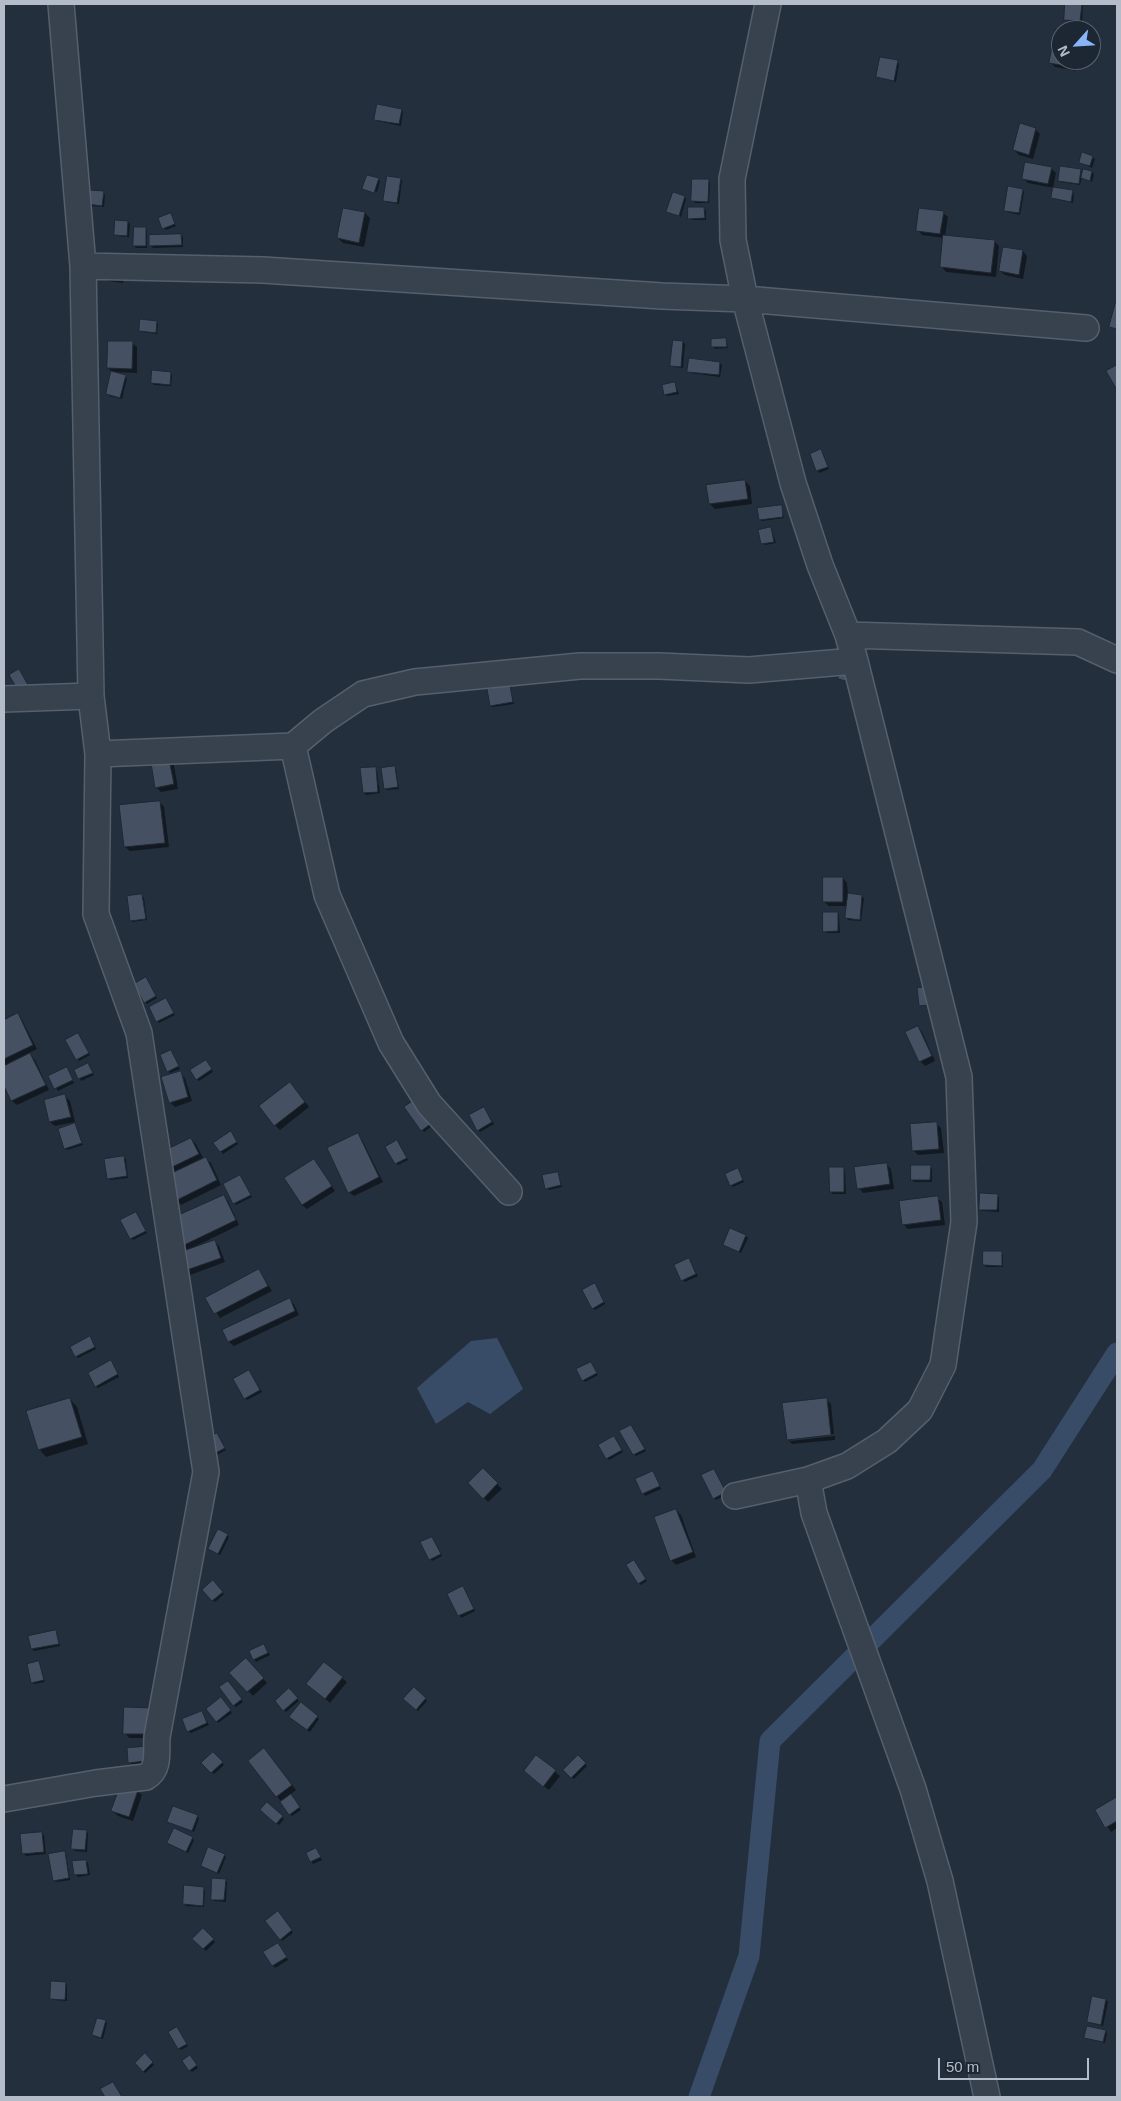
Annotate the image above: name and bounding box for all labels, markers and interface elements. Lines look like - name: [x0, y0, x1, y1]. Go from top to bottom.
- north arrow: [1051, 20, 1101, 70]
- text: N: [1054, 43, 1073, 59]
- scale bar: [941, 2048, 1092, 2080]
- text: 50 m: [946, 2058, 979, 2075]

